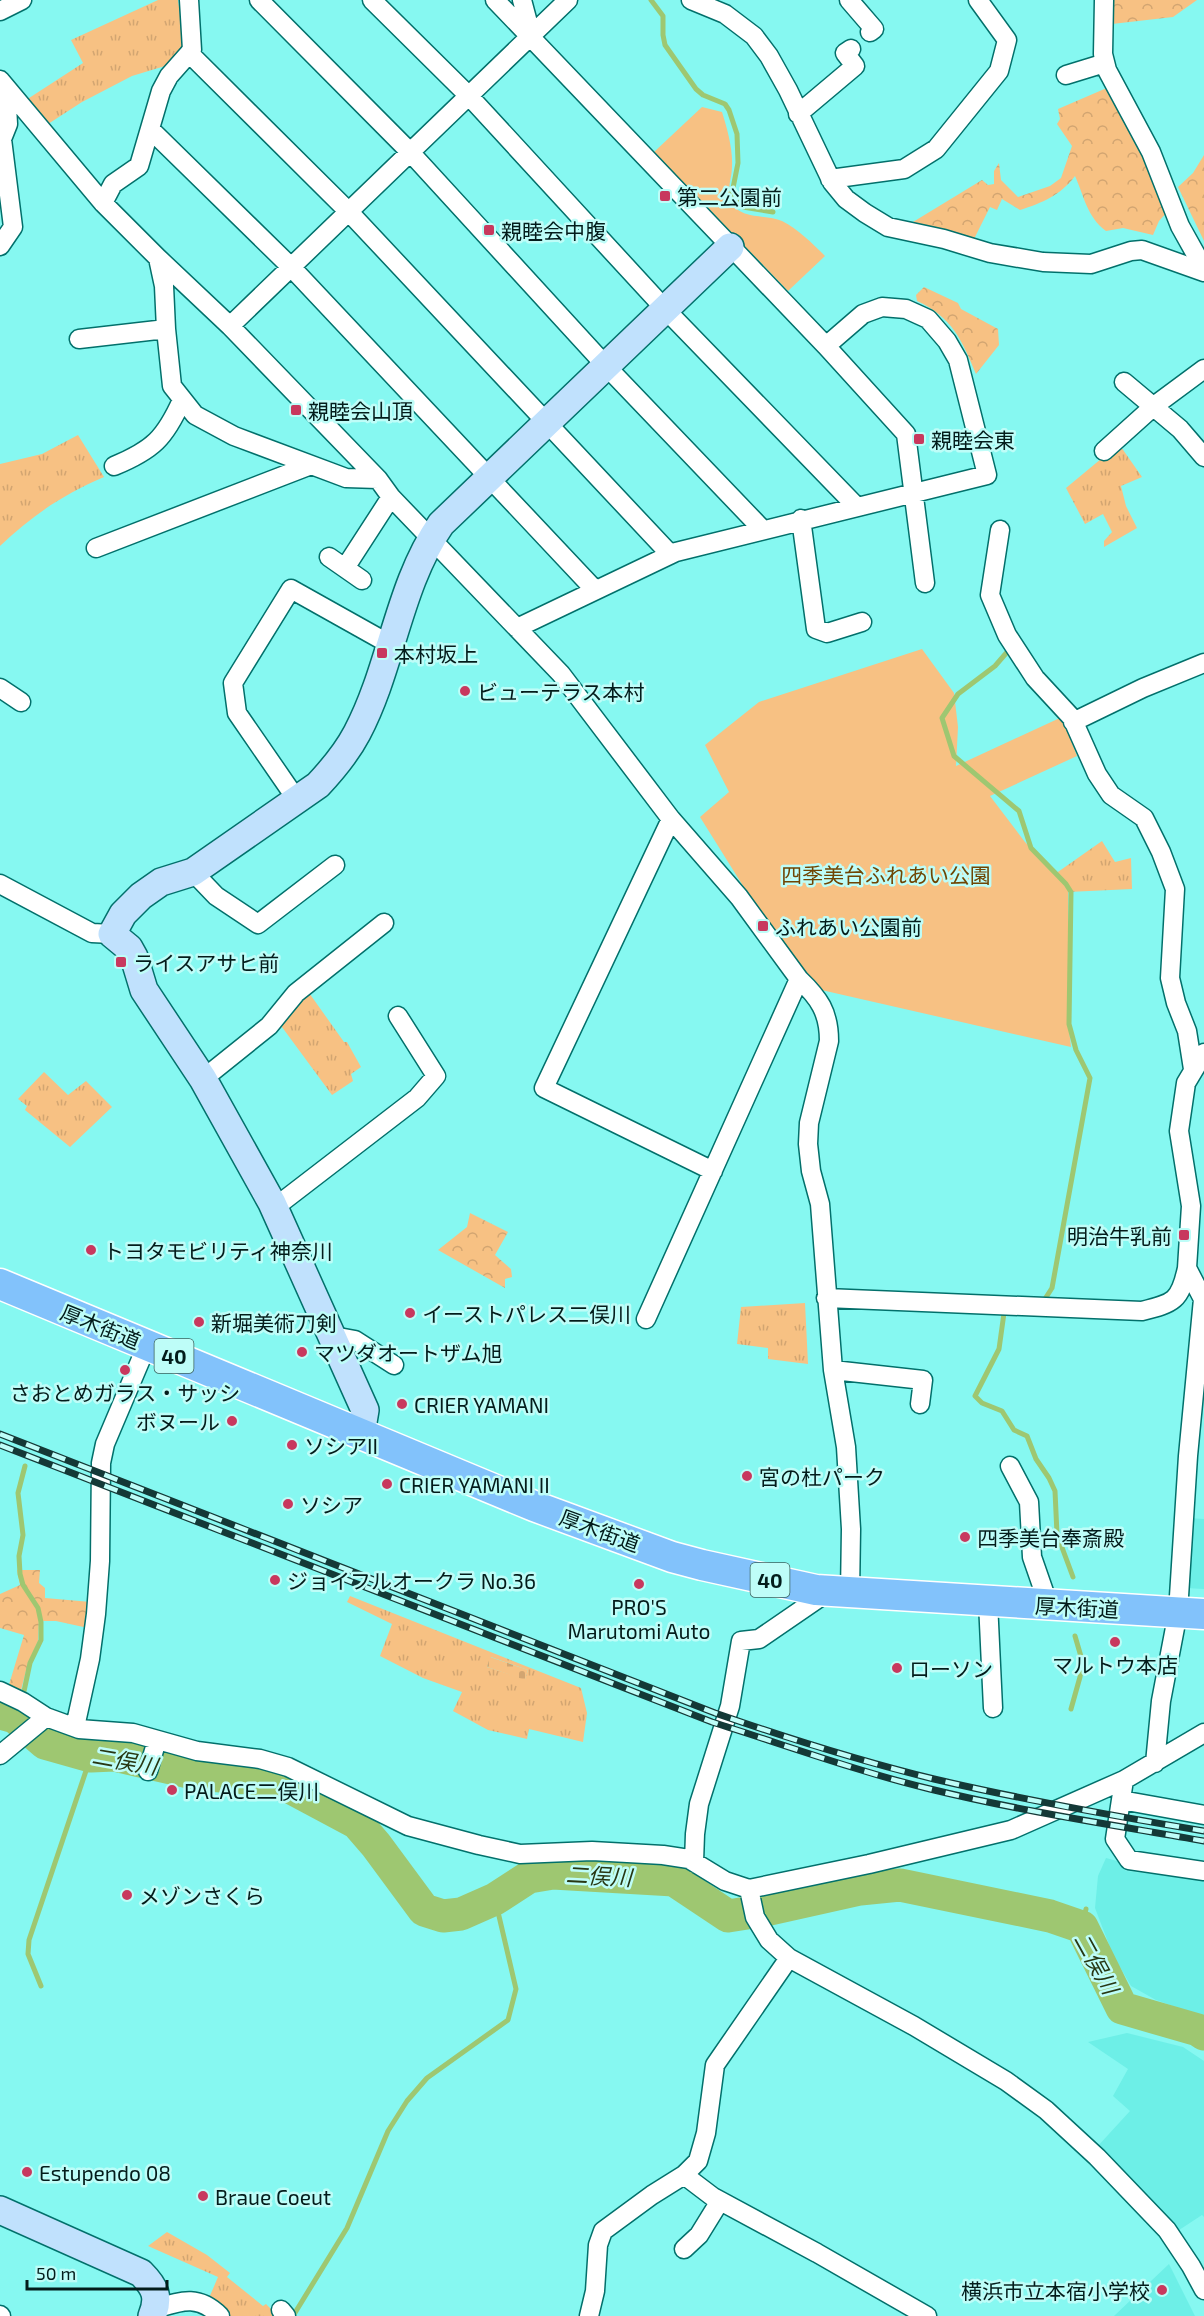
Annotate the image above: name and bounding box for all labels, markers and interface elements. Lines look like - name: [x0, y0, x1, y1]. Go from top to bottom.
- place label: 第二公園前: [677, 184, 782, 209]
- marker: 第二公園前: [658, 189, 672, 203]
- place label: 親睦会中腹: [501, 218, 606, 243]
- marker: 親睦会中腹: [482, 223, 496, 237]
- place label: 親睦会山頂: [308, 398, 413, 423]
- marker: 親睦会山頂: [289, 403, 303, 417]
- place label: 親睦会東: [931, 427, 1015, 452]
- marker: 親睦会東: [912, 432, 926, 446]
- place label: 本村坂上: [394, 641, 478, 666]
- marker: 本村坂上: [375, 646, 389, 660]
- place label: ビューテラス本村: [477, 679, 645, 704]
- marker: ビューテラス本村: [458, 684, 472, 698]
- park label: 四季美台ふれあい公園: [781, 862, 991, 887]
- place label: ふれあい公園前: [775, 914, 922, 939]
- marker: ふれあい公園前: [756, 919, 770, 933]
- place label: ライスアサヒ前: [133, 950, 279, 975]
- marker: ライスアサヒ前: [114, 955, 128, 969]
- place label: 明治牛乳前: [1067, 1223, 1172, 1248]
- marker: 明治牛乳前: [1177, 1228, 1191, 1242]
- place label: トヨタモビリティ神奈川: [103, 1238, 333, 1263]
- marker: トヨタモビリティ神奈川: [84, 1243, 98, 1257]
- street label: 厚木街道: [57, 1299, 145, 1353]
- place label: イーストパレス二俣川: [422, 1301, 631, 1326]
- marker: イーストパレス二俣川: [403, 1306, 417, 1320]
- place label: 新堀美術刀剣: [211, 1310, 337, 1335]
- marker: 新堀美術刀剣: [192, 1315, 206, 1329]
- road number: 40: [154, 1339, 194, 1373]
- place label: マツダオートザム旭: [314, 1340, 503, 1365]
- marker: マツダオートザム旭: [295, 1345, 309, 1359]
- marker: さおとめガラス・サッシ: [118, 1363, 132, 1377]
- place label: さおとめガラス・サッシ: [10, 1380, 240, 1405]
- place label: CRIER YAMANI: [414, 1392, 549, 1417]
- marker: CRIER YAMANI: [395, 1397, 409, 1411]
- place label: ボヌール: [136, 1409, 220, 1434]
- marker: ボヌール: [225, 1414, 239, 1428]
- place label: ソシアII: [304, 1433, 378, 1458]
- marker: ソシアII: [285, 1438, 299, 1452]
- place label: 宮の杜パーク: [759, 1464, 885, 1489]
- marker: 宮の杜パーク: [740, 1469, 754, 1483]
- place label: CRIER YAMANI II: [399, 1472, 550, 1497]
- marker: CRIER YAMANI II: [380, 1477, 394, 1491]
- place label: ソシア: [300, 1492, 363, 1517]
- marker: ソシア: [281, 1497, 295, 1511]
- street label: 厚木街道: [556, 1504, 644, 1556]
- place label: 四季美台奉斎殿: [977, 1525, 1124, 1550]
- marker: 四季美台奉斎殿: [958, 1530, 972, 1544]
- road number: 40: [750, 1563, 790, 1597]
- place label: ジョイフルオークラ No.36: [287, 1568, 536, 1593]
- marker: ジョイフルオークラ No.36: [268, 1573, 282, 1587]
- marker: PRO'S Marutomi Auto: [632, 1577, 646, 1591]
- street label: 厚木街道: [1034, 1592, 1120, 1622]
- place label: PRO'S Marutomi Auto: [567, 1594, 711, 1643]
- marker: マルトウ本店: [1108, 1635, 1122, 1649]
- place label: マルトウ本店: [1052, 1652, 1178, 1677]
- place label: ローソン: [909, 1656, 993, 1681]
- marker: ローソン: [890, 1661, 904, 1675]
- water label: 二俣川: [90, 1741, 162, 1779]
- place label: PALACE二俣川: [184, 1778, 319, 1803]
- marker: PALACE二俣川: [165, 1783, 179, 1797]
- water label: 二俣川: [565, 1860, 635, 1890]
- place label: メゾンさくら: [139, 1883, 265, 1908]
- marker: メゾンさくら: [120, 1888, 134, 1902]
- water label: 二俣川: [1070, 1928, 1125, 2000]
- place label: Estupendo 08: [39, 2160, 171, 2185]
- marker: Estupendo 08: [20, 2165, 34, 2179]
- place label: Braue Coeut: [215, 2184, 331, 2209]
- marker: Braue Coeut: [196, 2189, 210, 2203]
- scale bar: [27, 2253, 166, 2291]
- text: 50 m: [36, 2262, 76, 2284]
- place label: 横浜市立本宿小学校: [961, 2278, 1150, 2303]
- marker: 横浜市立本宿小学校: [1155, 2283, 1169, 2297]

